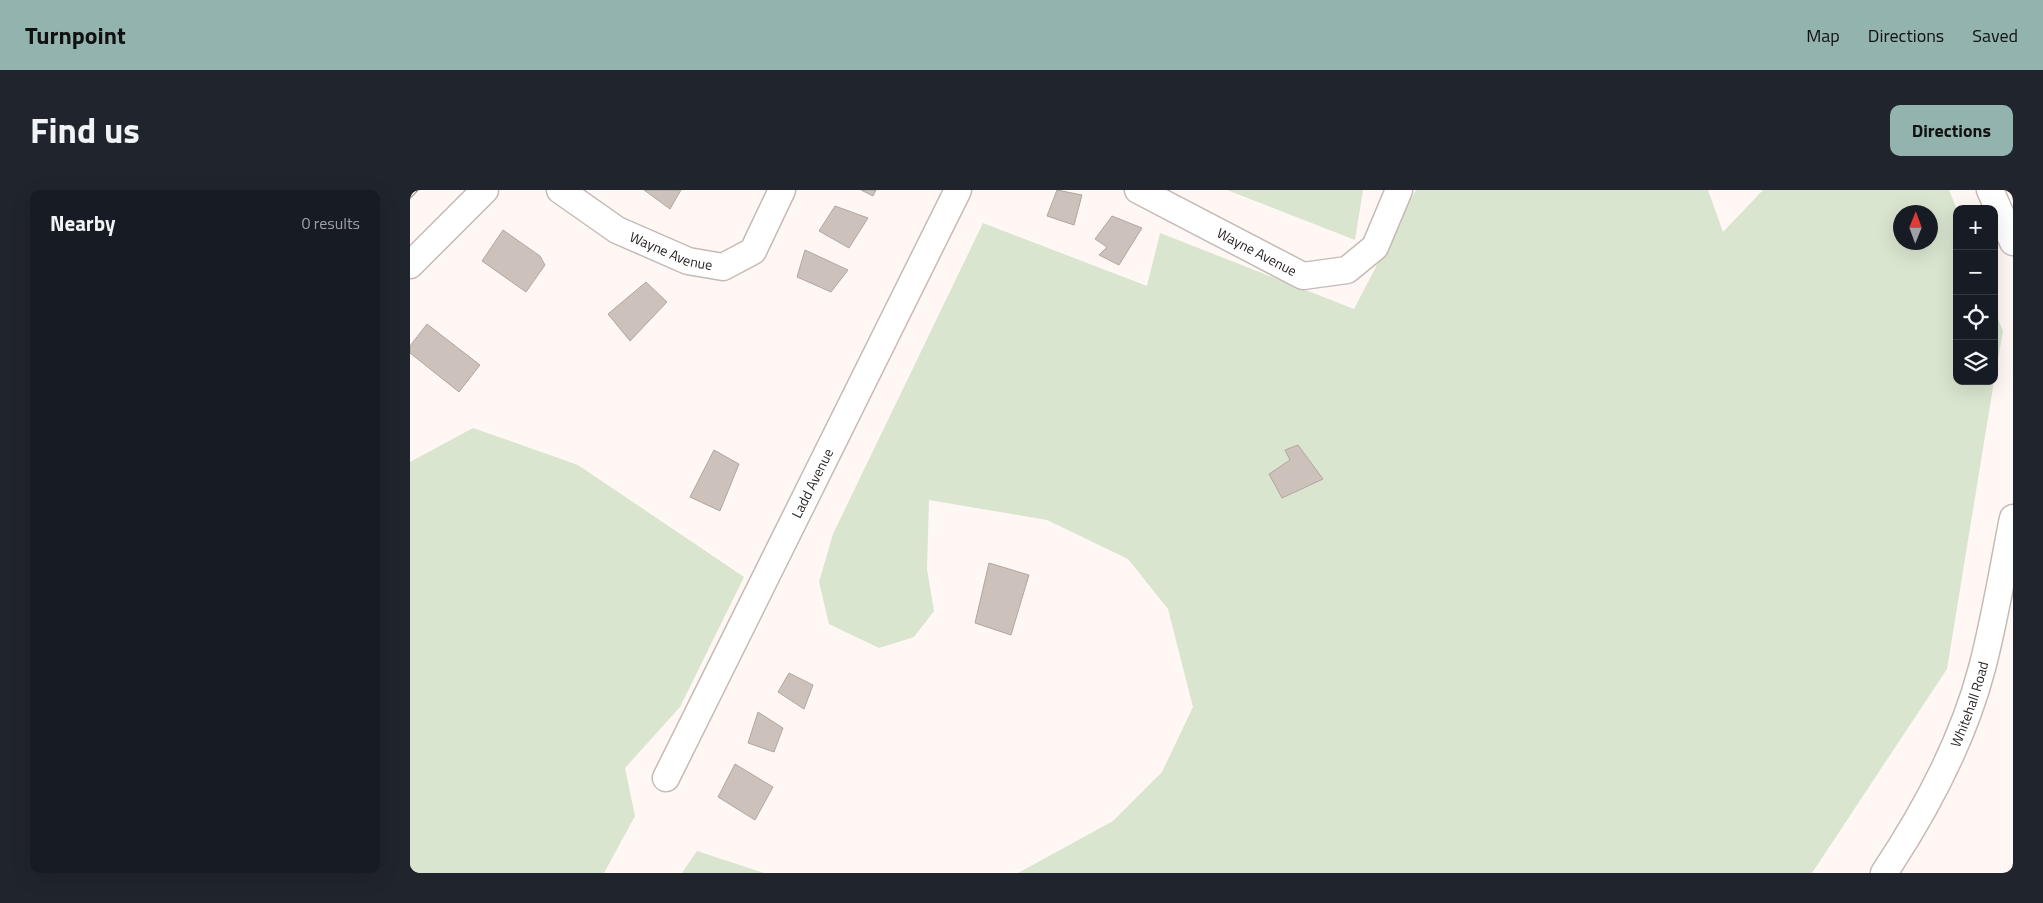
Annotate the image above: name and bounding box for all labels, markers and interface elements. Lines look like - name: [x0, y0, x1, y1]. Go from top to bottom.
- text: Turnpoint: [25, 17, 126, 53]
- text: Map: [1806, 22, 1840, 49]
- text: Directions: [1868, 22, 1944, 49]
- text: Saved: [1972, 22, 2018, 49]
- text: Find us: [30, 103, 140, 157]
- button: Directions: [1890, 105, 2013, 156]
- north arrow: [1893, 205, 1938, 250]
- map controls: [1953, 205, 1998, 385]
- button: +: [1953, 205, 1998, 250]
- text: Nearby: [50, 207, 115, 239]
- text: 0 results: [301, 211, 360, 235]
- street label: Wayne Avenue: [1213, 222, 1301, 281]
- street label: Wayne Avenue: [626, 226, 714, 275]
- button: −: [1953, 250, 1998, 295]
- button: locate: [1953, 295, 1998, 340]
- button: layers: [1953, 340, 1998, 385]
- street label: Ladd Avenue: [786, 445, 838, 522]
- street label: Whitehall Road: [1945, 659, 1993, 750]

